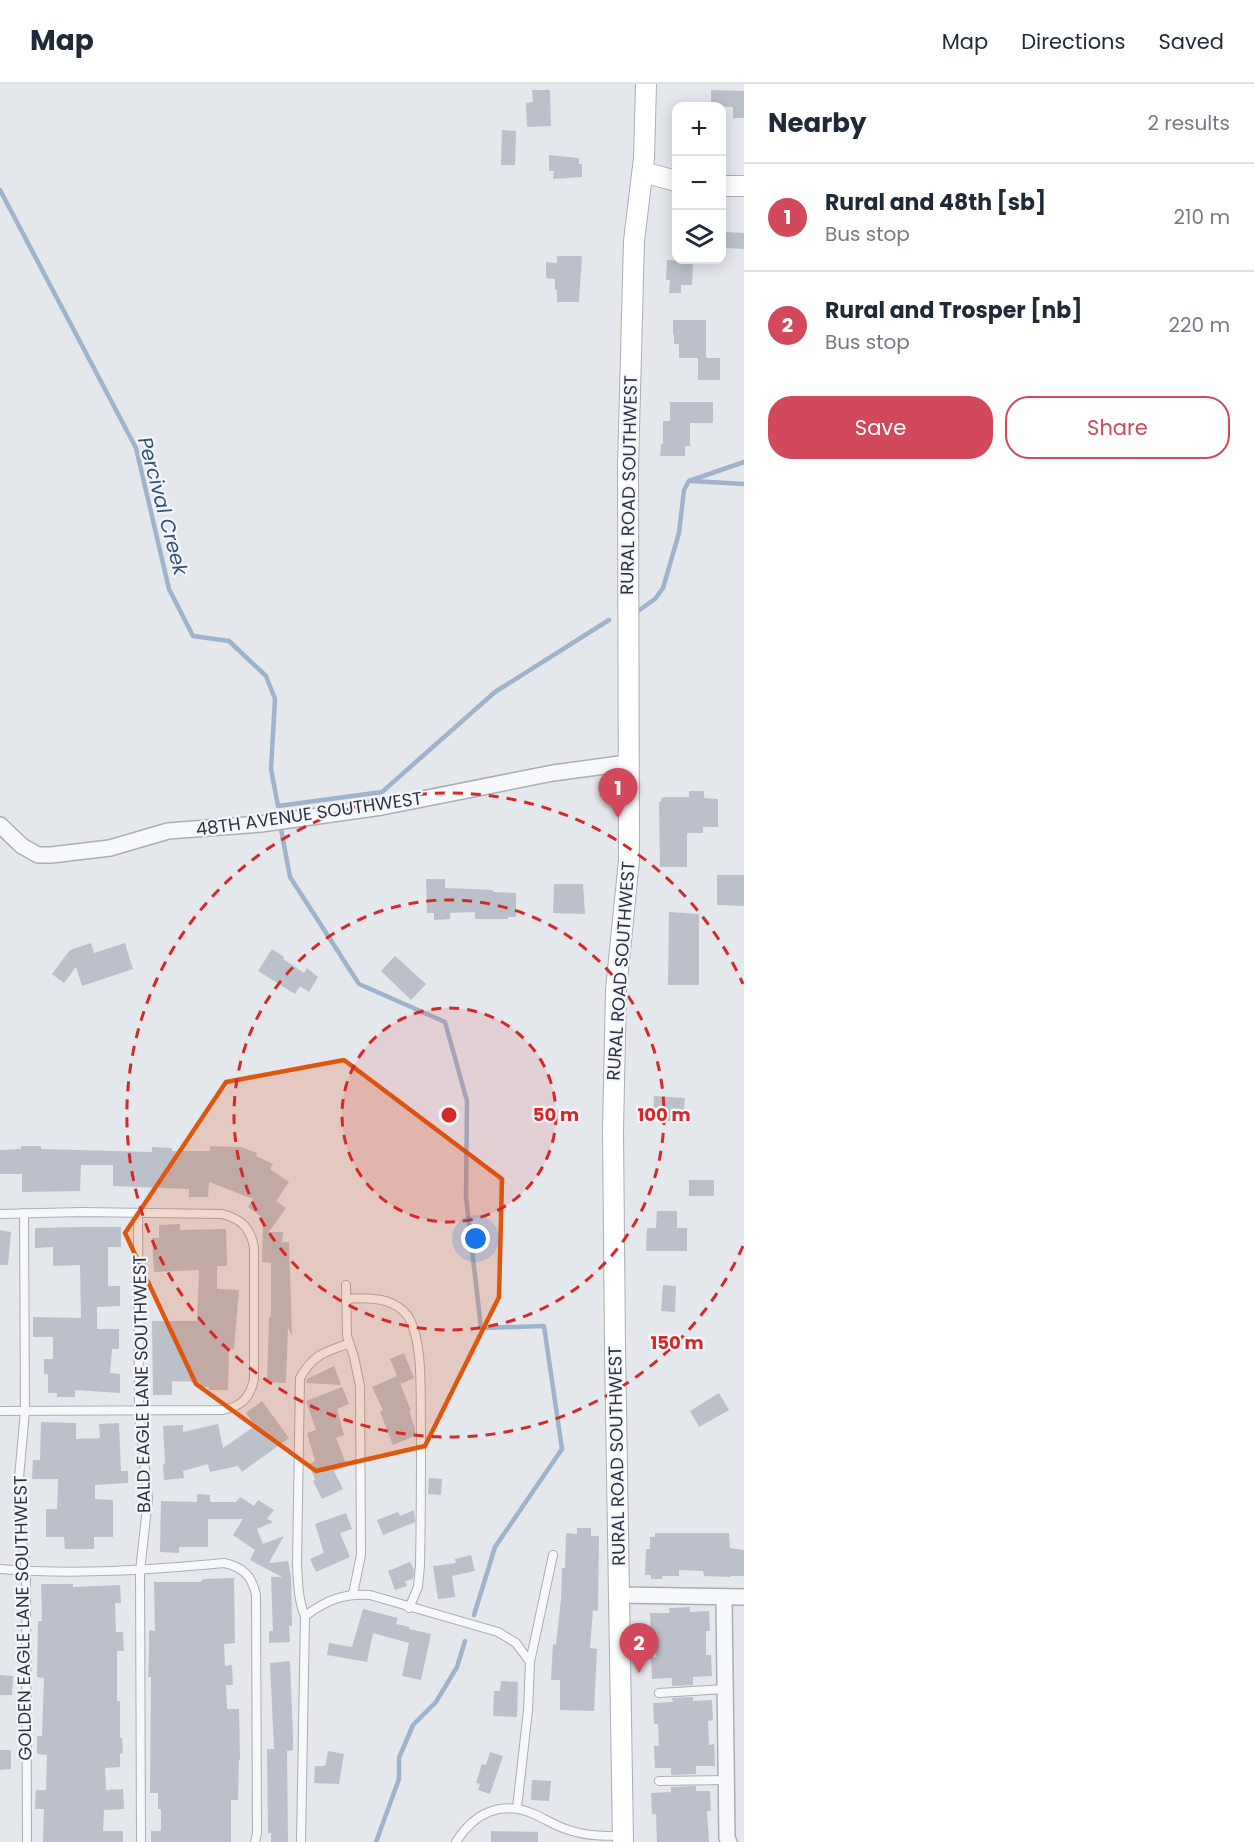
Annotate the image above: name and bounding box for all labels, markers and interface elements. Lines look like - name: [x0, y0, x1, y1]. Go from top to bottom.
- text: Map: [30, 21, 94, 60]
- text: Map: [942, 27, 988, 56]
- text: Directions: [1021, 27, 1125, 56]
- text: Saved: [1158, 27, 1224, 56]
- map controls: [672, 102, 726, 264]
- button: +: [672, 102, 726, 156]
- text: Nearby: [768, 105, 866, 141]
- text: 2 results: [1147, 109, 1230, 137]
- button: −: [672, 156, 726, 210]
- text: Rural and 48th [sb]: [825, 187, 1046, 218]
- text: 1: [784, 203, 791, 231]
- text: 210 m: [1174, 203, 1230, 231]
- button: layers: [672, 210, 726, 264]
- text: Bus stop: [825, 220, 910, 248]
- text: Rural and Trosper [nb]: [825, 295, 1083, 326]
- text: 2: [782, 311, 793, 339]
- text: 220 m: [1169, 311, 1230, 339]
- text: Bus stop: [825, 328, 910, 356]
- street label: RURAL ROAD SOUTHWEST: [614, 375, 643, 595]
- button: Save: [768, 396, 993, 459]
- button: Share: [1005, 396, 1230, 459]
- water label: Percival Creek: [131, 434, 195, 580]
- pin: 1: [598, 768, 638, 818]
- street label: 48TH AVENUE SOUTHWEST: [194, 785, 424, 842]
- street label: RURAL ROAD SOUTHWEST: [600, 860, 641, 1081]
- text: 50 m: [533, 1102, 579, 1127]
- text: 100 m: [637, 1102, 691, 1127]
- centre of rings: [439, 1105, 459, 1125]
- your location: [461, 1224, 490, 1253]
- street label: BALD EAGLE LANE SOUTHWEST: [127, 1254, 156, 1513]
- text: 150 m: [650, 1330, 704, 1355]
- street label: RURAL ROAD SOUTHWEST: [602, 1346, 631, 1566]
- street label: GOLDEN EAGLE LANE SOUTHWEST: [8, 1475, 37, 1761]
- pin: 2: [620, 1624, 658, 1673]

